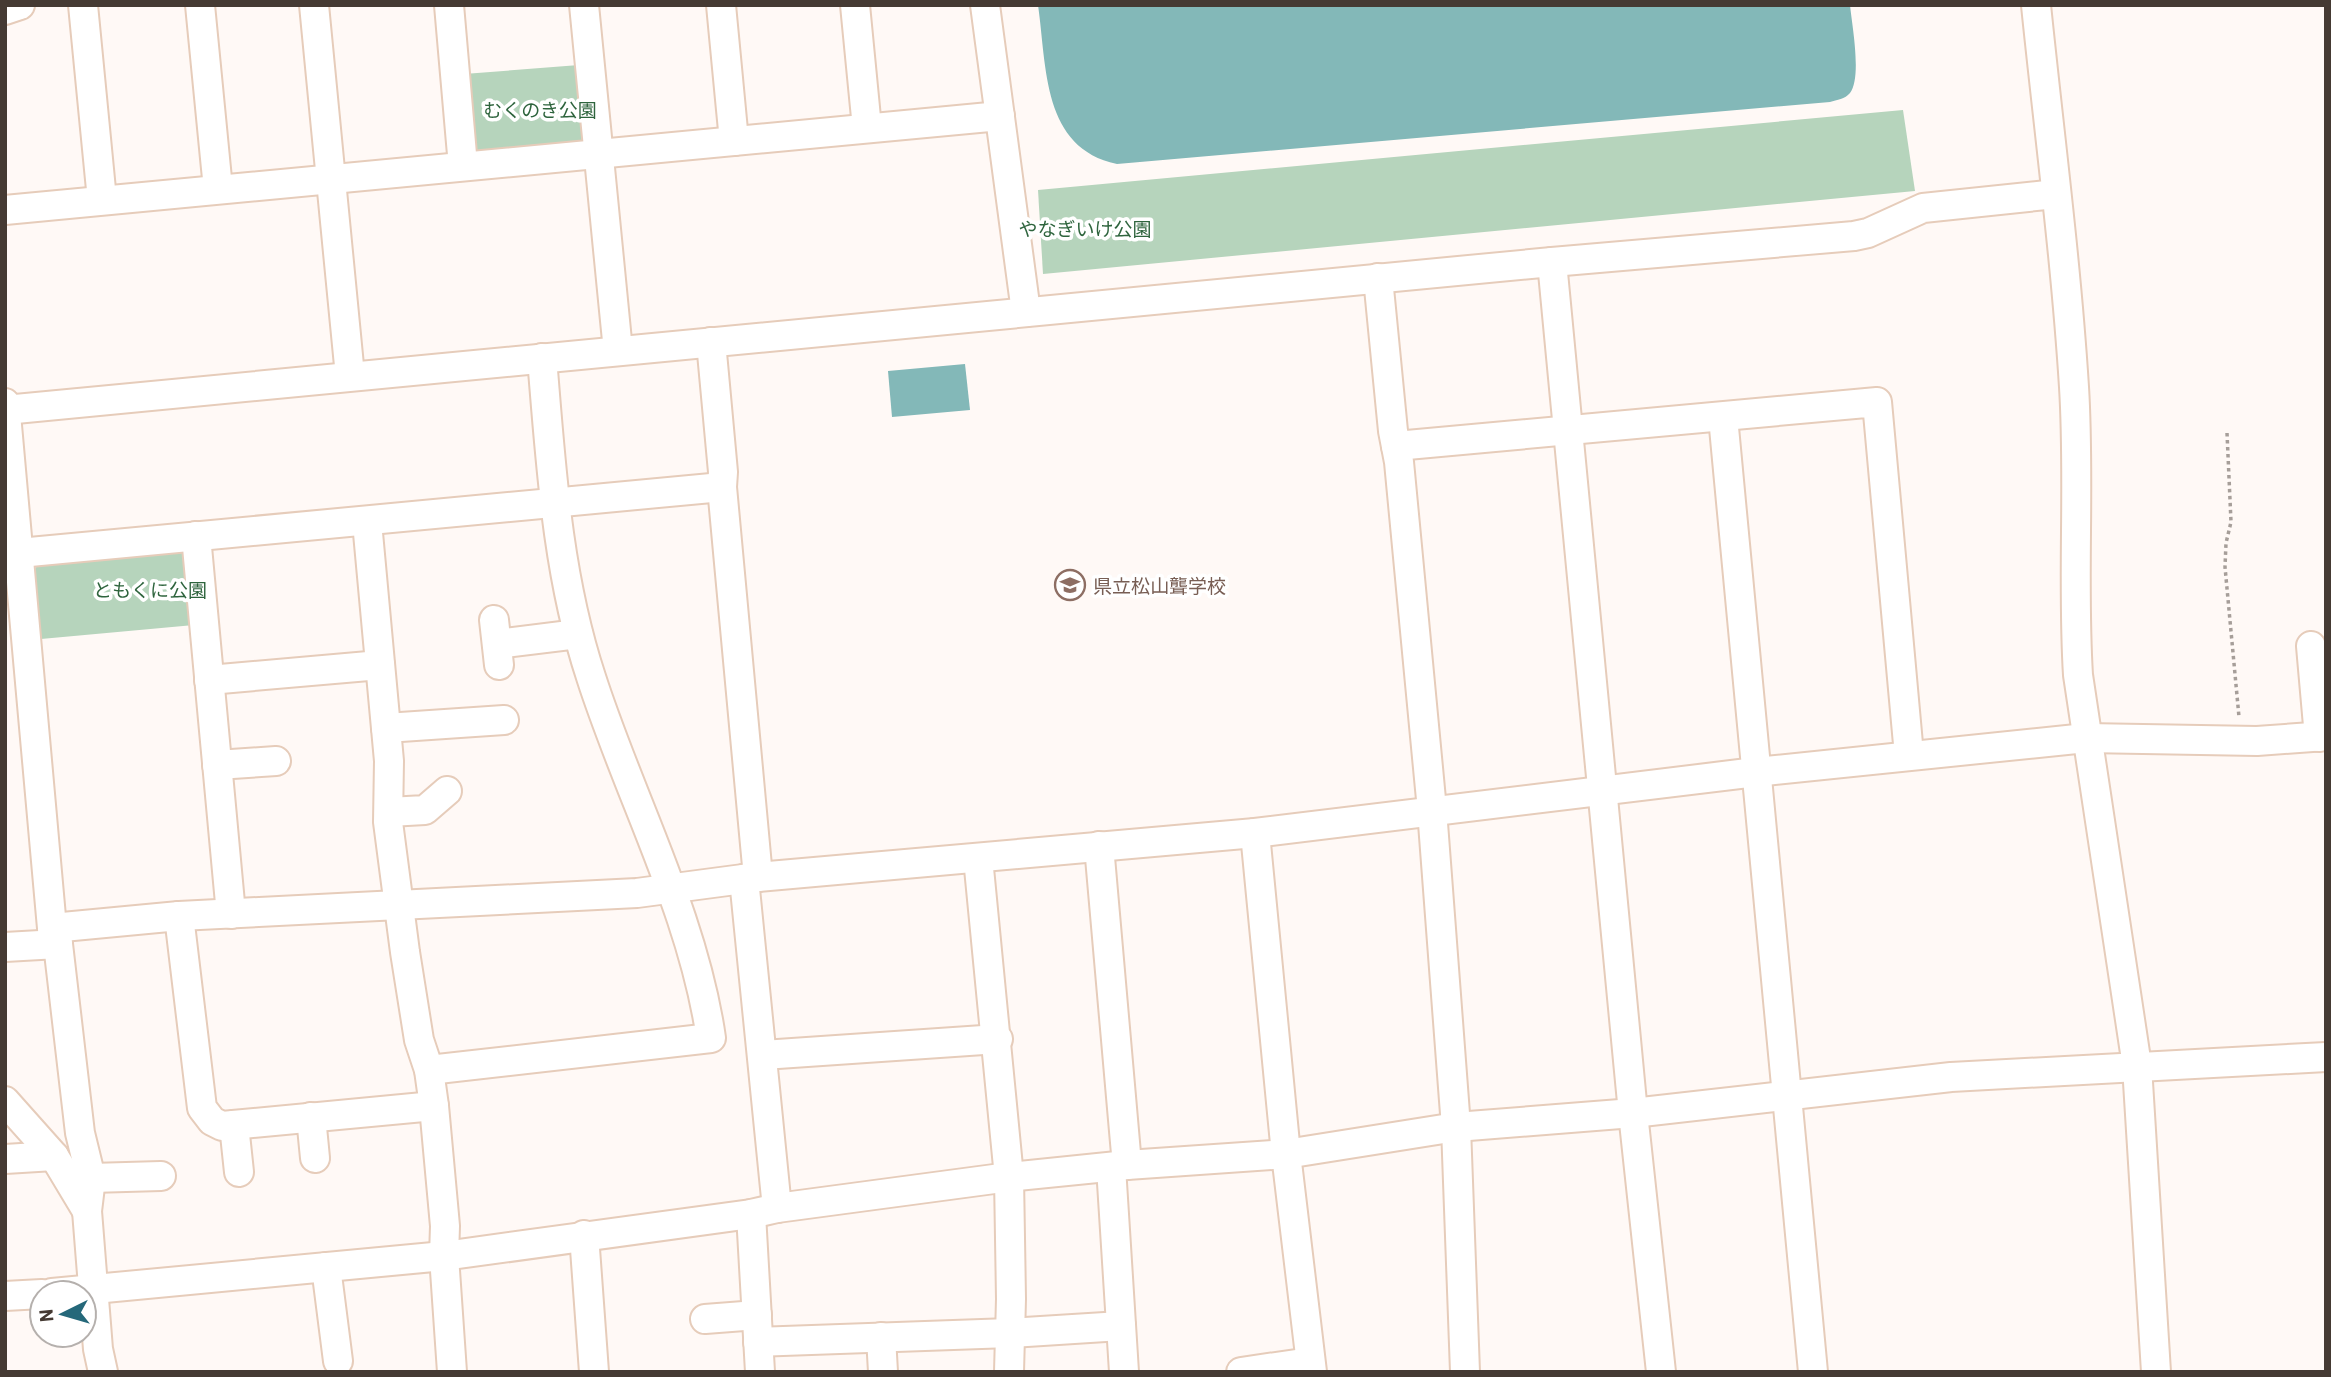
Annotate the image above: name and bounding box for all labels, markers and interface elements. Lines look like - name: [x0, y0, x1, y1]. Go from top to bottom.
- park label: むくのき公園: [483, 98, 597, 121]
- park label: やなぎいけ公園: [1018, 217, 1152, 240]
- school or university icon: 県立松山聾学校: [1053, 568, 1087, 602]
- place label: 県立松山聾学校: [1093, 574, 1226, 597]
- park label: ともくに公園: [93, 578, 207, 601]
- north arrow: [28, 1279, 98, 1349]
- text: N: [34, 1308, 58, 1323]

